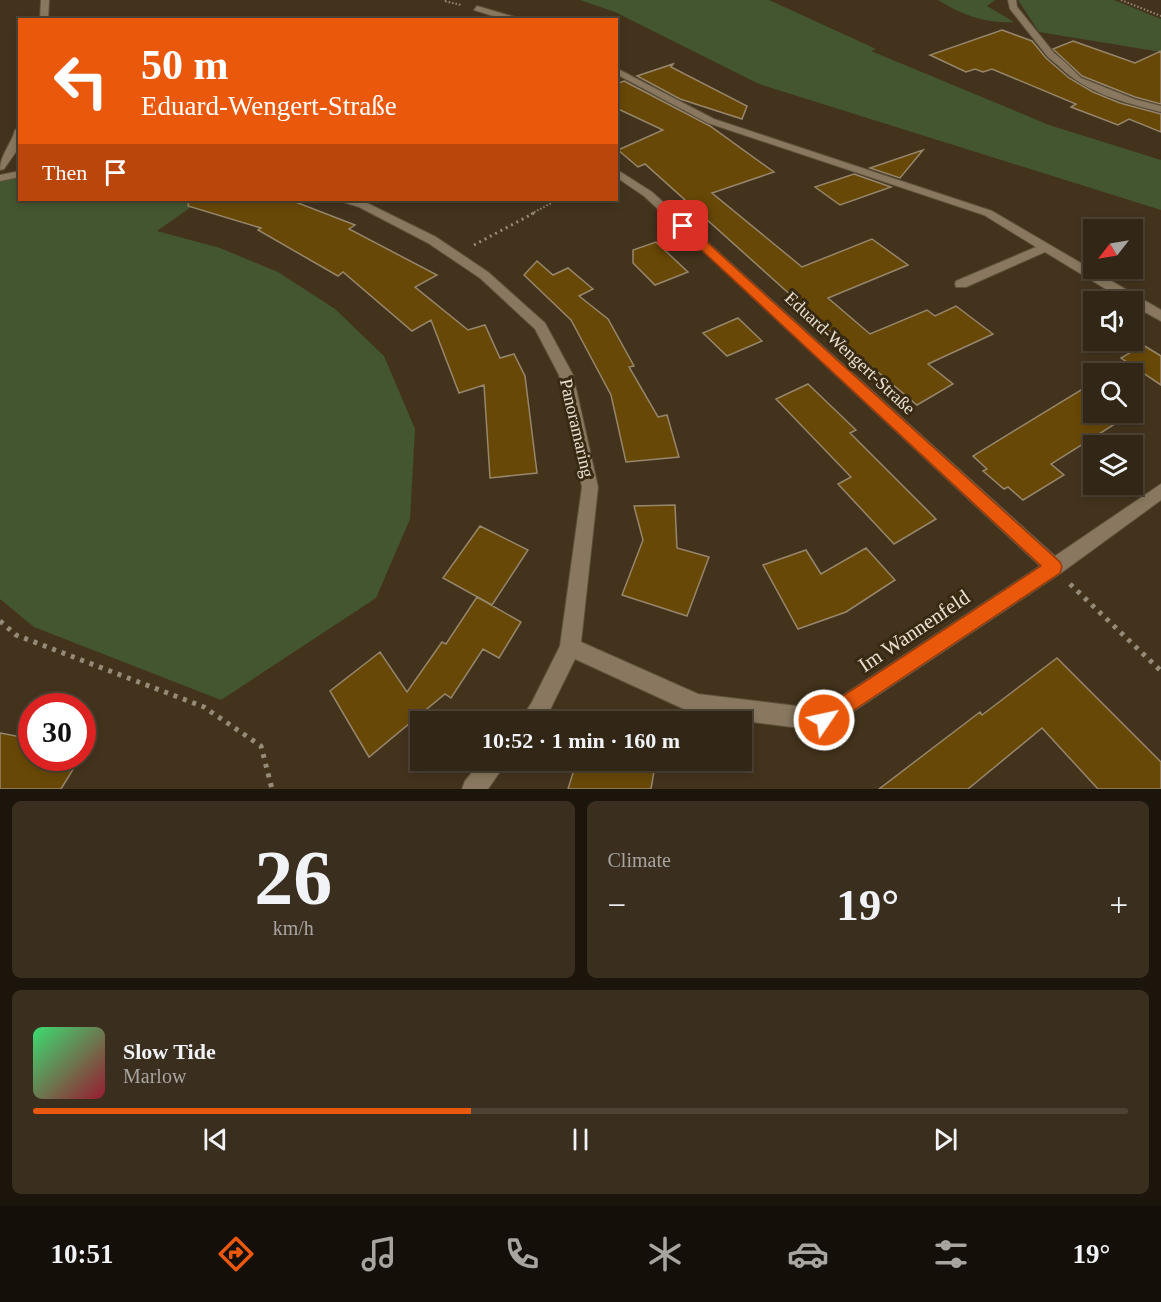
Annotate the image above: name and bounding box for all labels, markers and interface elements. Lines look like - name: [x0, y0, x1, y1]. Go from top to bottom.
- icon: left: [42, 42, 120, 120]
- text: 50 m: [141, 42, 229, 88]
- text: Eduard-Wengert-Straße: [141, 91, 397, 121]
- icon: arrive: [99, 156, 132, 189]
- text: Then: [42, 160, 87, 185]
- pin: [657, 200, 708, 251]
- icon: arrive: [666, 209, 699, 242]
- north arrow: [1083, 219, 1143, 279]
- map controls: [1083, 219, 1143, 495]
- street label: Eduard-Wengert-Straße: [781, 288, 919, 418]
- button: sound: [1083, 291, 1143, 351]
- button: search: [1083, 363, 1143, 423]
- street label: Panoramaring: [556, 377, 598, 479]
- button: layers: [1083, 435, 1143, 495]
- street label: Im Wannenfeld: [854, 585, 975, 677]
- position arrow: [792, 688, 856, 752]
- speed limit sign: 30: [18, 693, 96, 771]
- text: 10:52 · 1 min · 160 m: [482, 728, 680, 753]
- text: 26: [254, 834, 332, 921]
- text: Climate: [608, 849, 671, 871]
- text: 19°: [836, 880, 899, 930]
- text: −: [608, 887, 626, 923]
- text: +: [1109, 887, 1128, 923]
- text: km/h: [273, 917, 314, 939]
- text: Slow Tide: [123, 1039, 216, 1064]
- text: Marlow: [123, 1065, 186, 1087]
- icon: previous: [199, 1123, 232, 1156]
- icon: pause: [564, 1123, 597, 1156]
- icon: next: [929, 1123, 962, 1156]
- icon: directions: [215, 1233, 257, 1275]
- icon: music: [358, 1233, 400, 1275]
- icon: phone: [501, 1233, 543, 1275]
- icon: climate: [644, 1233, 686, 1275]
- icon: car: [787, 1233, 829, 1275]
- icon: filters: [930, 1233, 972, 1275]
- text: 10:51: [51, 1239, 114, 1269]
- text: 19°: [1073, 1239, 1110, 1269]

